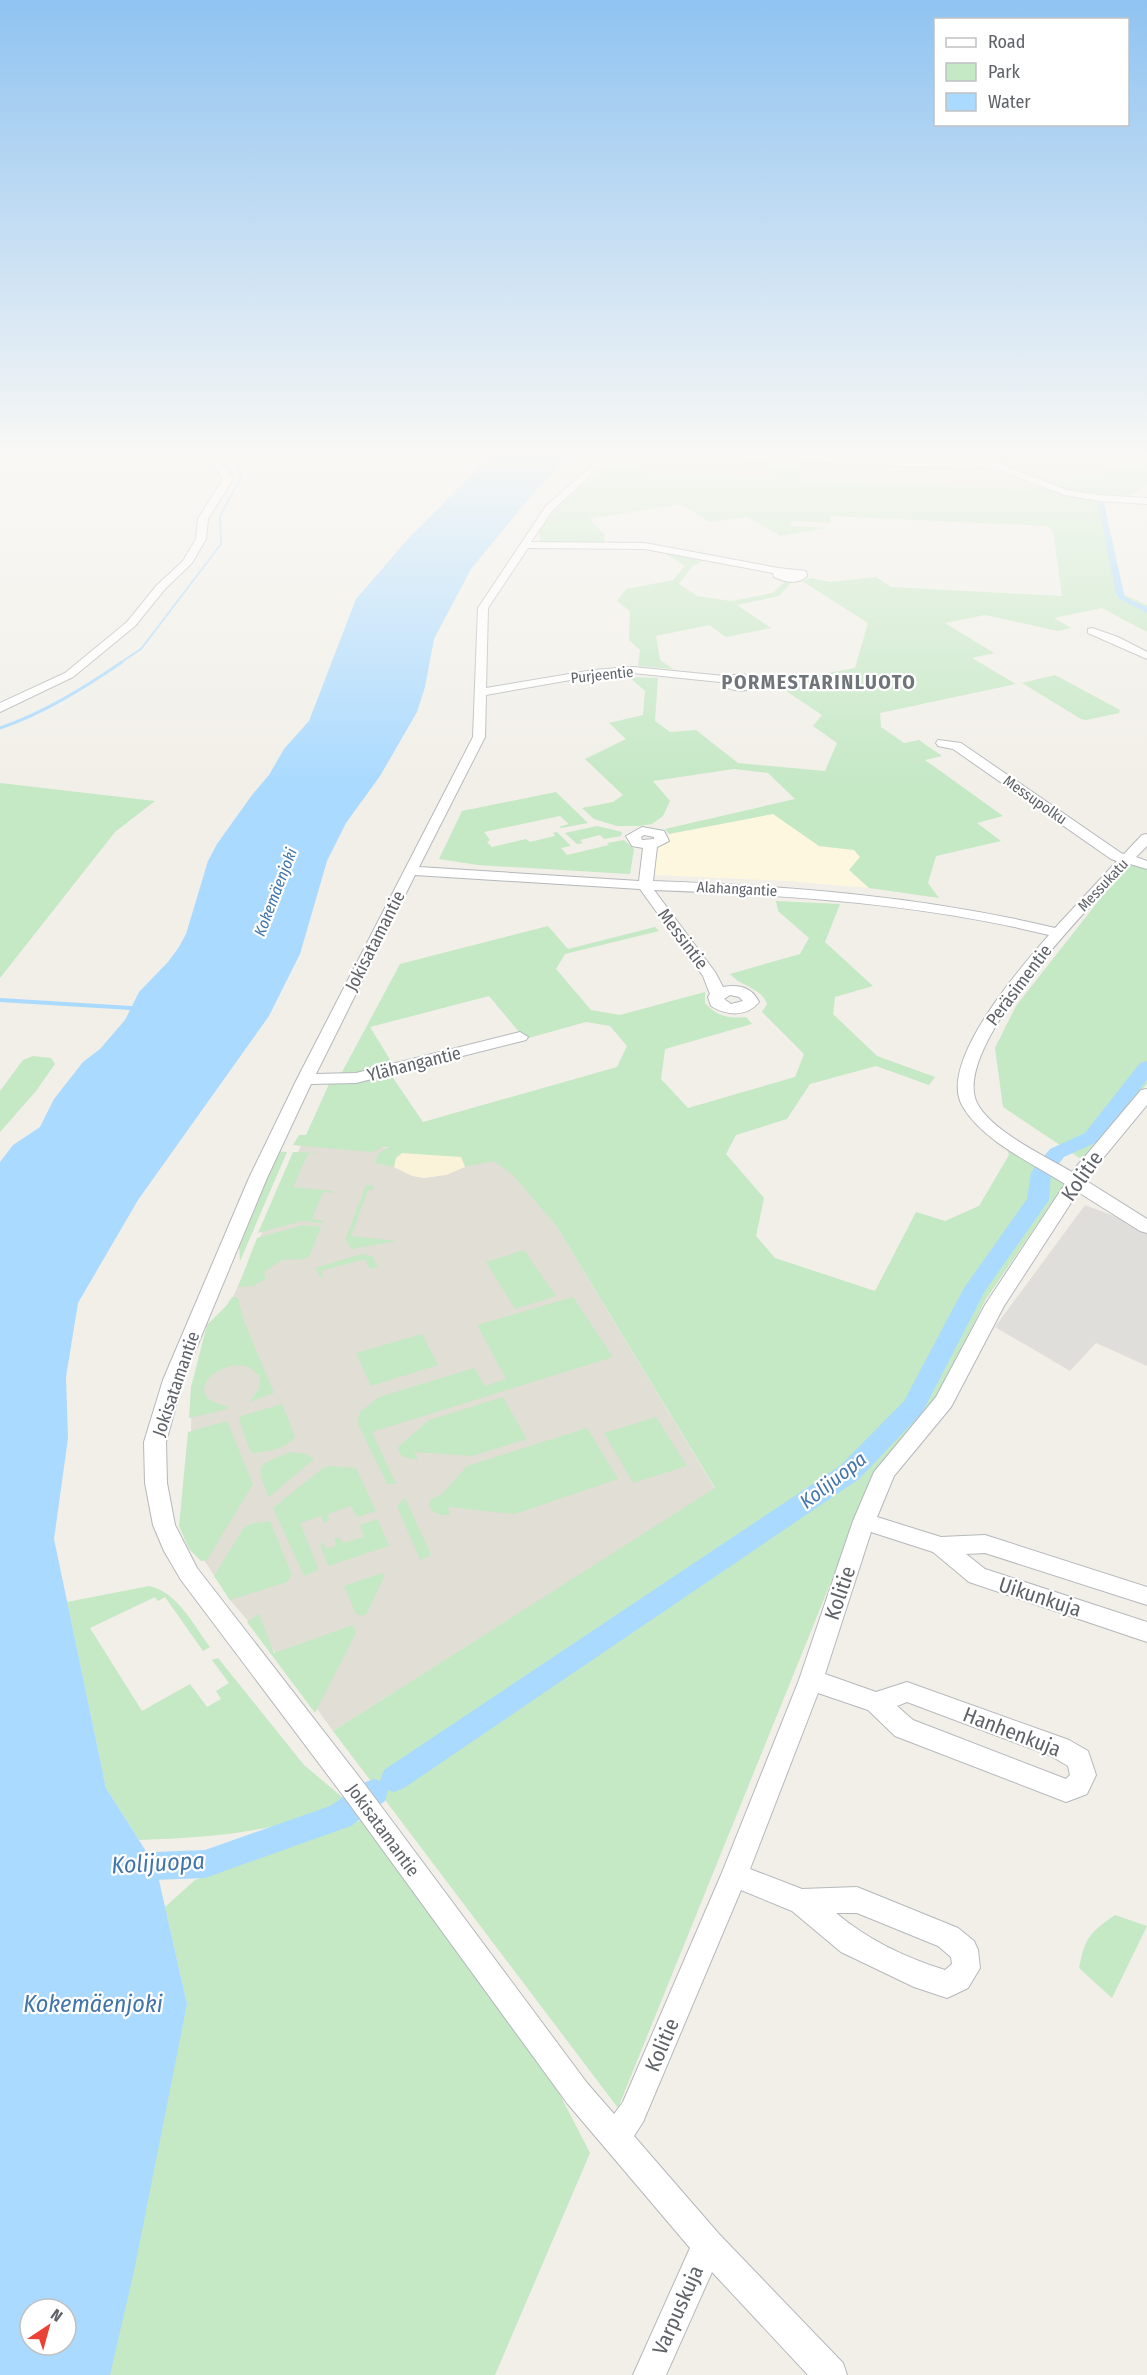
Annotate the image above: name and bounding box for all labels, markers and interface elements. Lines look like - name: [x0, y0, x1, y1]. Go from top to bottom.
- legend: [934, 18, 1129, 126]
- text: Road: [988, 31, 1025, 53]
- text: Park: [988, 61, 1021, 83]
- text: Water: [988, 91, 1031, 113]
- street label: Purjeentie: [570, 663, 634, 687]
- district label: PORMESTARINLUOTO: [722, 670, 916, 694]
- street label: Messupolku: [1000, 772, 1070, 828]
- water label: Kokemäenjoki: [250, 845, 301, 939]
- street label: Messukatu: [1074, 855, 1132, 915]
- street label: Alahangantie: [696, 878, 778, 900]
- street label: Jokisatamantie: [340, 887, 410, 995]
- street label: Messintie: [653, 904, 713, 974]
- street label: Peräsimentie: [981, 940, 1057, 1030]
- street label: Ylähangantie: [365, 1042, 463, 1086]
- street label: Kolitie: [1056, 1146, 1108, 1206]
- street label: Jokisatamantie: [148, 1328, 204, 1439]
- water label: Kolijuopa: [795, 1447, 871, 1513]
- street label: Kolitie: [819, 1563, 861, 1623]
- street label: Uikunkuja: [995, 1571, 1085, 1623]
- street label: Hanhenkuja: [959, 1701, 1065, 1763]
- street label: Jokisatamantie: [342, 1779, 424, 1881]
- water label: Kolijuopa: [111, 1847, 205, 1879]
- water label: Kokemäenjoki: [23, 1990, 163, 2018]
- street label: Kolitie: [639, 2014, 685, 2076]
- street label: Varpuskuja: [647, 2261, 709, 2359]
- north arrow: [18, 2297, 78, 2357]
- text: N: [47, 2305, 66, 2326]

